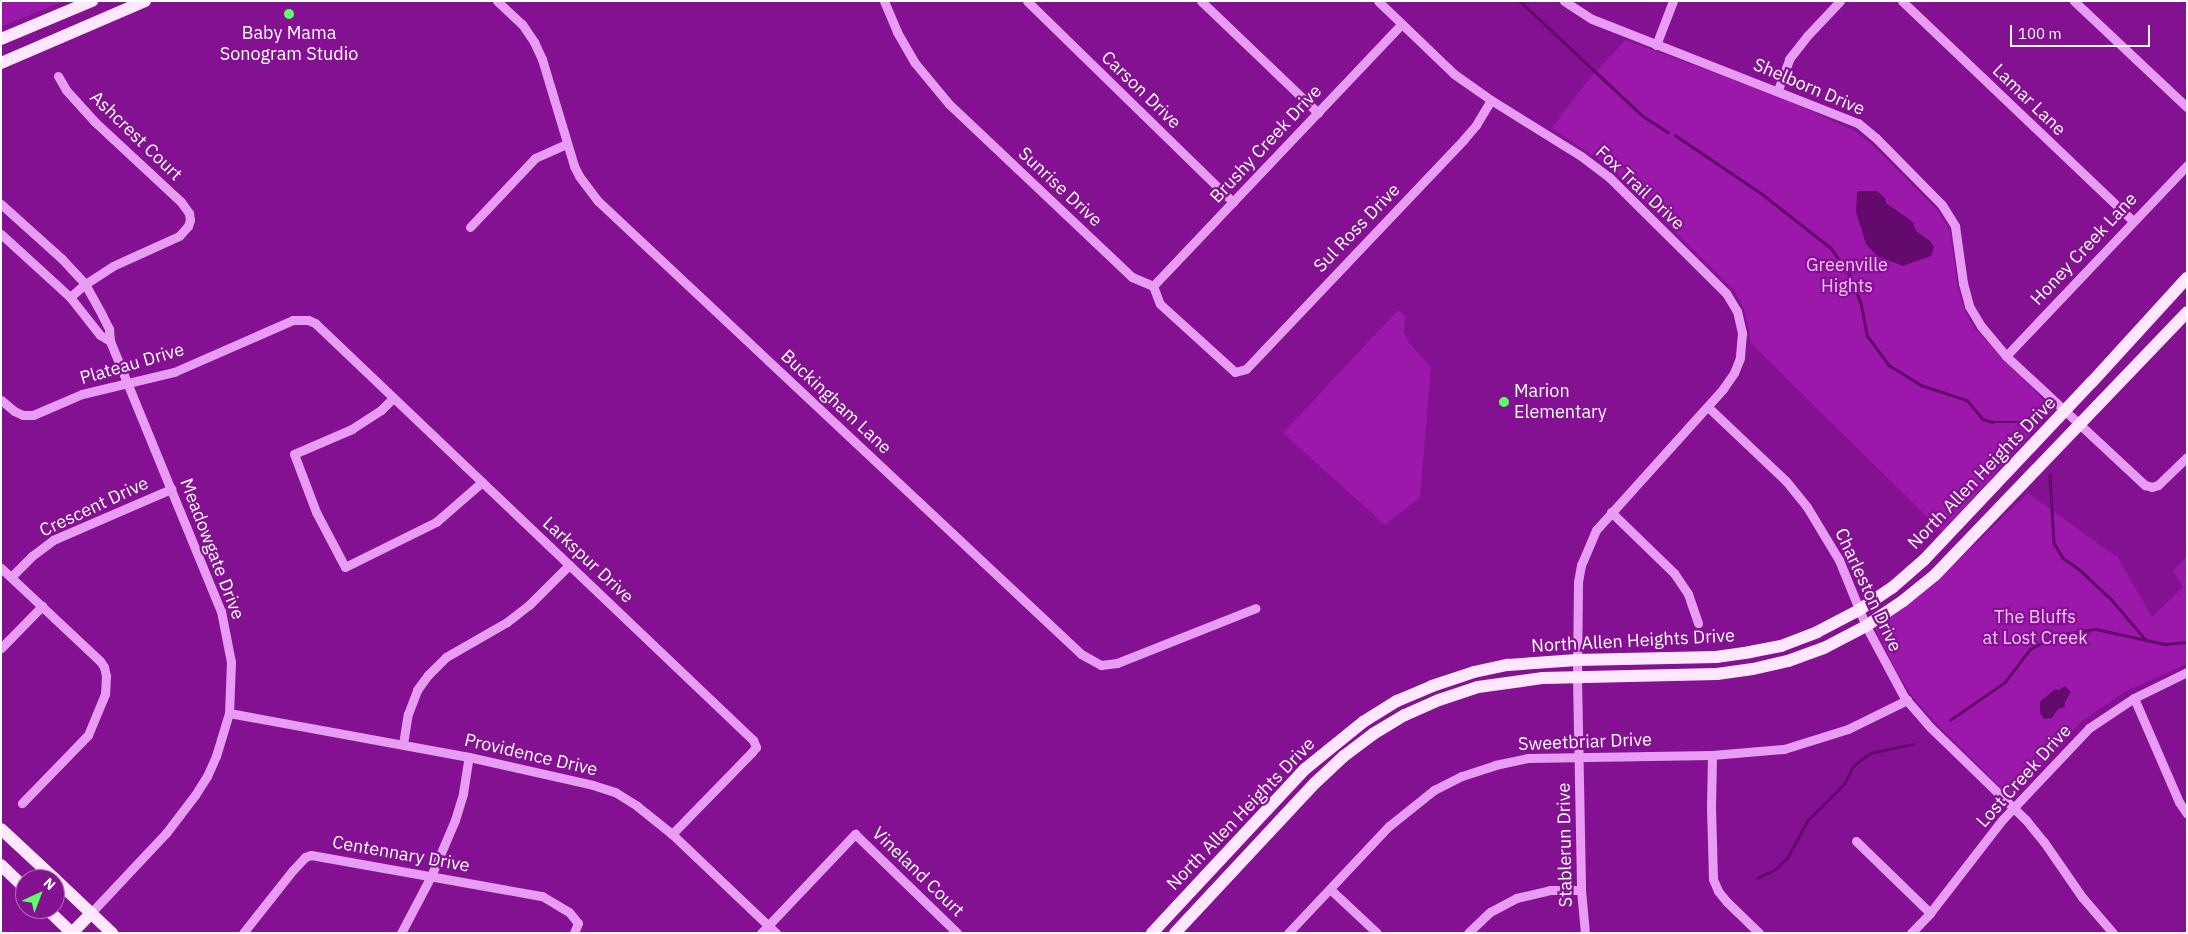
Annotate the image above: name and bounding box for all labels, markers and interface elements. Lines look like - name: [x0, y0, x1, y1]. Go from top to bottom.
- marker: Baby Mama Sonogram Studio: [282, 7, 296, 21]
- scale bar: [2013, 15, 2153, 47]
- place label: Baby Mama Sonogram Studio: [220, 23, 358, 66]
- text: 100 m: [2018, 24, 2062, 43]
- street label: Carson Drive: [1097, 47, 1185, 133]
- street label: Shelborn Drive: [1750, 54, 1868, 120]
- street label: Lamar Lane: [1988, 60, 2070, 140]
- street label: Brushy Creek Drive: [1206, 80, 1326, 208]
- street label: Ashcrest Court: [85, 87, 187, 185]
- street label: Fox Trail Drive: [1591, 141, 1689, 235]
- street label: Sunrise Drive: [1014, 143, 1106, 231]
- street label: Sul Ross Drive: [1309, 179, 1405, 277]
- street label: Honey Creek Lane: [2026, 188, 2142, 310]
- park label: Greenville Hights: [1806, 255, 1888, 298]
- street label: Plateau Drive: [77, 339, 187, 389]
- street label: Buckingham Lane: [776, 345, 896, 459]
- place label: Marion Elementary: [1514, 381, 1607, 424]
- street label: North Allen Heights Drive: [1903, 392, 2061, 554]
- marker: Marion Elementary: [1498, 396, 1510, 408]
- street label: Crescent Drive: [36, 472, 152, 542]
- street label: Meadowgate Drive: [175, 475, 249, 623]
- street label: Larkspur Drive: [538, 512, 638, 608]
- street label: Charleston Drive: [1830, 525, 1906, 655]
- park label: The Bluffs at Lost Creek: [1982, 607, 2088, 650]
- street label: North Allen Heights Drive: [1531, 625, 1735, 657]
- street label: Lost Creek Drive: [1972, 720, 2076, 832]
- street label: Providence Drive: [462, 729, 600, 781]
- street label: Sweetbriar Drive: [1518, 729, 1652, 755]
- street label: North Allen Heights Drive: [1162, 733, 1320, 895]
- street label: Stablerun Drive: [1553, 782, 1577, 908]
- street label: Vineland Court: [868, 823, 968, 921]
- street label: Centennary Drive: [331, 831, 471, 877]
- north arrow: [15, 869, 65, 919]
- text: N: [40, 874, 59, 894]

